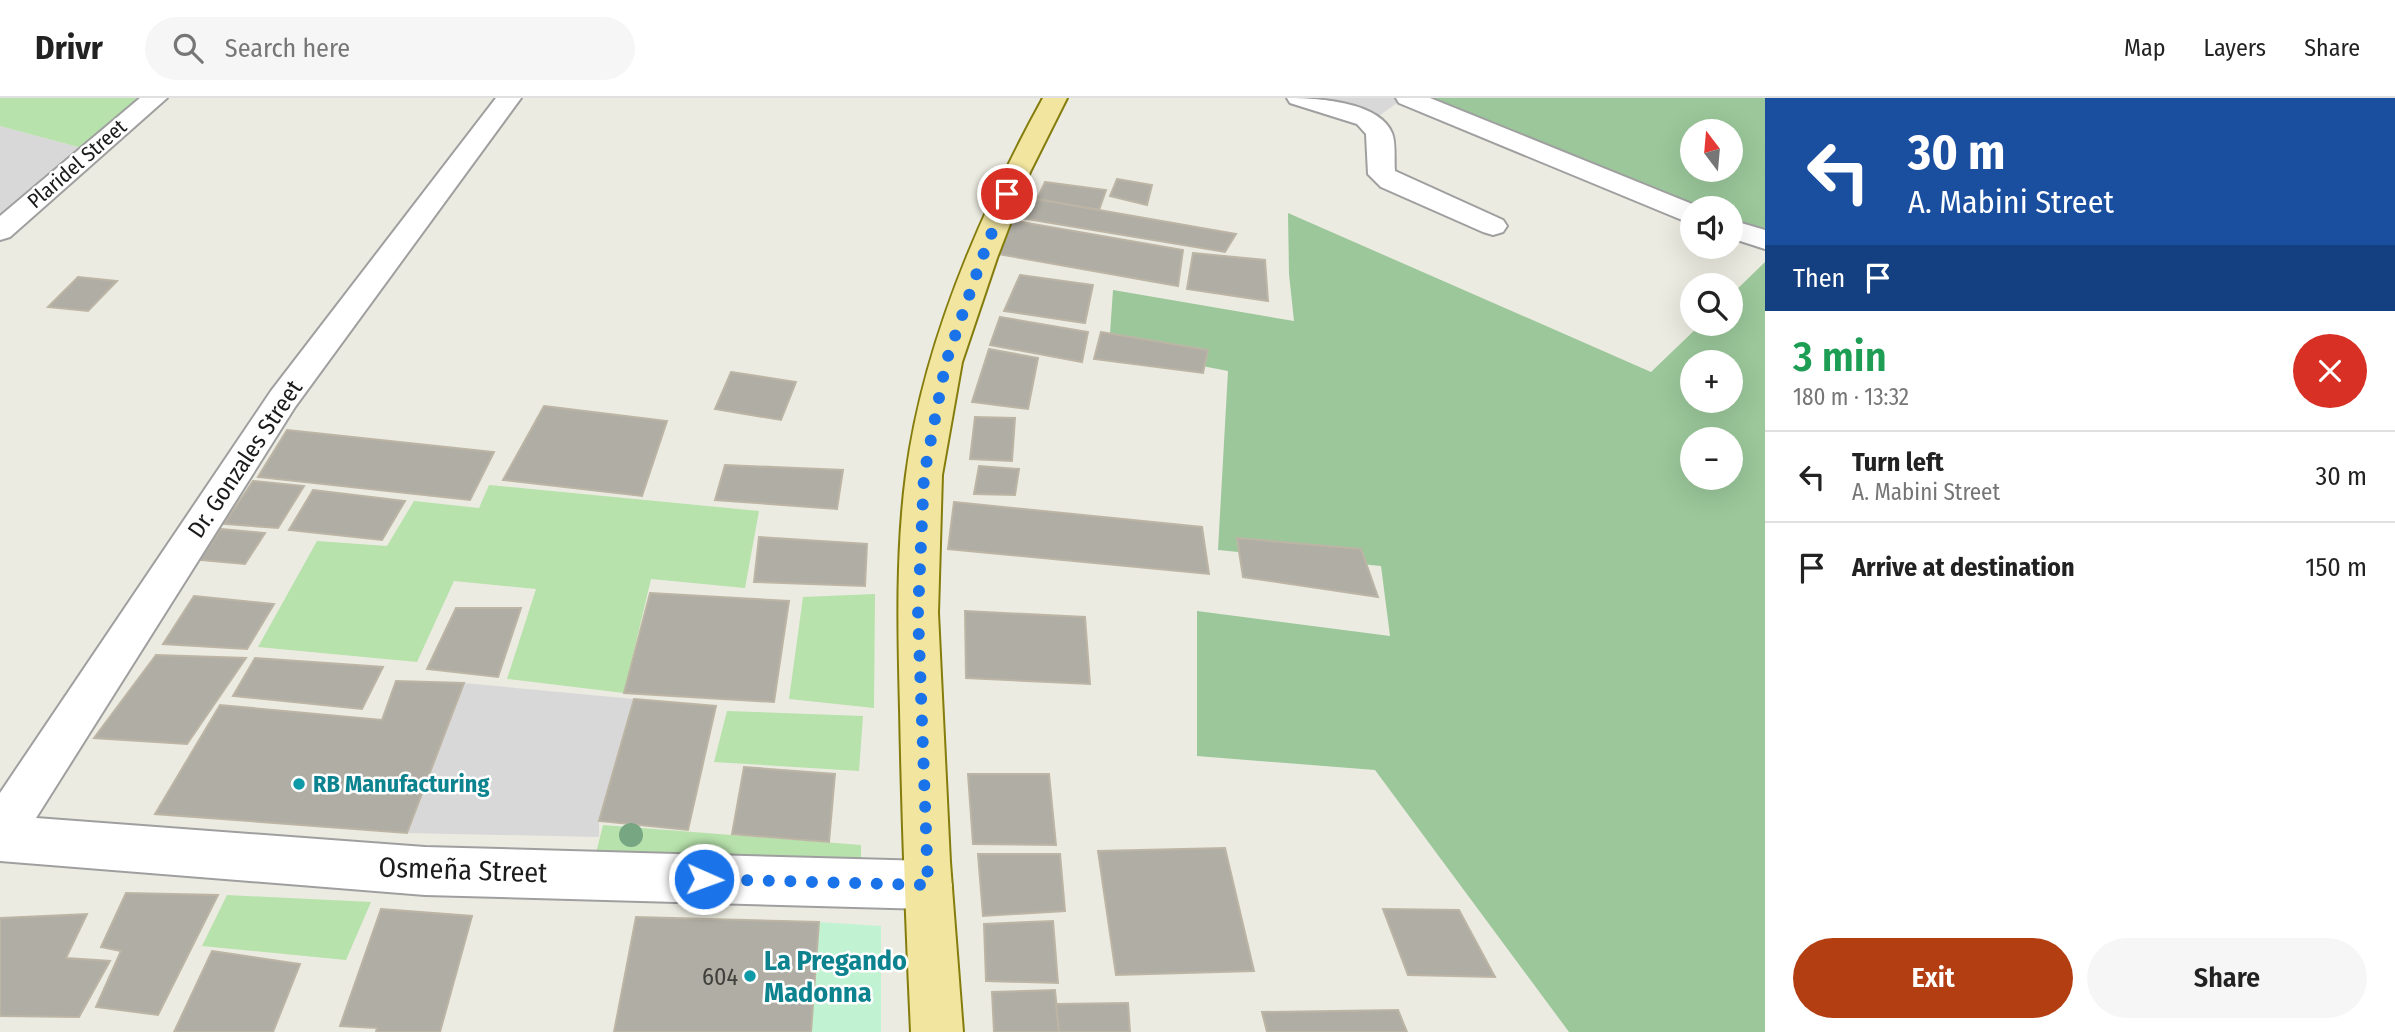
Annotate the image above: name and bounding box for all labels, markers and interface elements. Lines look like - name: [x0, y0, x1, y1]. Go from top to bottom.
- search box: [145, 17, 635, 80]
- text: Drivr: [35, 28, 103, 68]
- icon: search: [169, 29, 207, 67]
- text: Search here: [225, 33, 350, 64]
- text: Map: [2124, 34, 2166, 62]
- text: Layers: [2204, 34, 2266, 62]
- text: Share: [2304, 34, 2360, 62]
- street label: Plaridel Street: [22, 114, 132, 214]
- north arrow: [1680, 119, 1743, 182]
- map controls: [1680, 119, 1743, 490]
- text: 30 m: [1908, 123, 2006, 182]
- icon: left: [1793, 126, 1884, 217]
- pin: [977, 164, 1037, 224]
- icon: arrive: [988, 175, 1026, 213]
- text: A. Mabini Street: [1908, 183, 2114, 221]
- button: sound: [1680, 196, 1743, 259]
- icon: arrive: [1859, 259, 1897, 297]
- text: Then: [1793, 263, 1845, 294]
- button: search: [1680, 273, 1743, 336]
- text: 3 min: [1793, 332, 1887, 382]
- button: close: [2293, 334, 2367, 408]
- button: +: [1680, 350, 1743, 413]
- street label: Dr. Gonzales Street: [182, 375, 308, 543]
- text: 180 m · 13:32: [1793, 383, 1909, 411]
- button: −: [1680, 427, 1743, 490]
- text: Turn left: [1852, 447, 1944, 478]
- icon: left: [1793, 458, 1831, 496]
- text: 30 m: [2316, 461, 2367, 492]
- text: A. Mabini Street: [1852, 478, 2000, 506]
- icon: arrive: [1793, 549, 1831, 587]
- text: Arrive at destination: [1852, 552, 2075, 583]
- text: 150 m: [2305, 552, 2367, 583]
- place label: RB Manufacturing: [313, 770, 489, 798]
- marker: RB Manufacturing: [291, 776, 307, 792]
- position arrow: [667, 842, 741, 916]
- street label: Osmeña Street: [378, 851, 549, 889]
- button: Exit: [1793, 938, 2073, 1018]
- button: Share: [2087, 938, 2367, 1018]
- place label: La Pregando Madonna: [764, 944, 907, 1009]
- house number: 604: [702, 963, 738, 991]
- marker: La Pregando Madonna: [742, 968, 758, 984]

